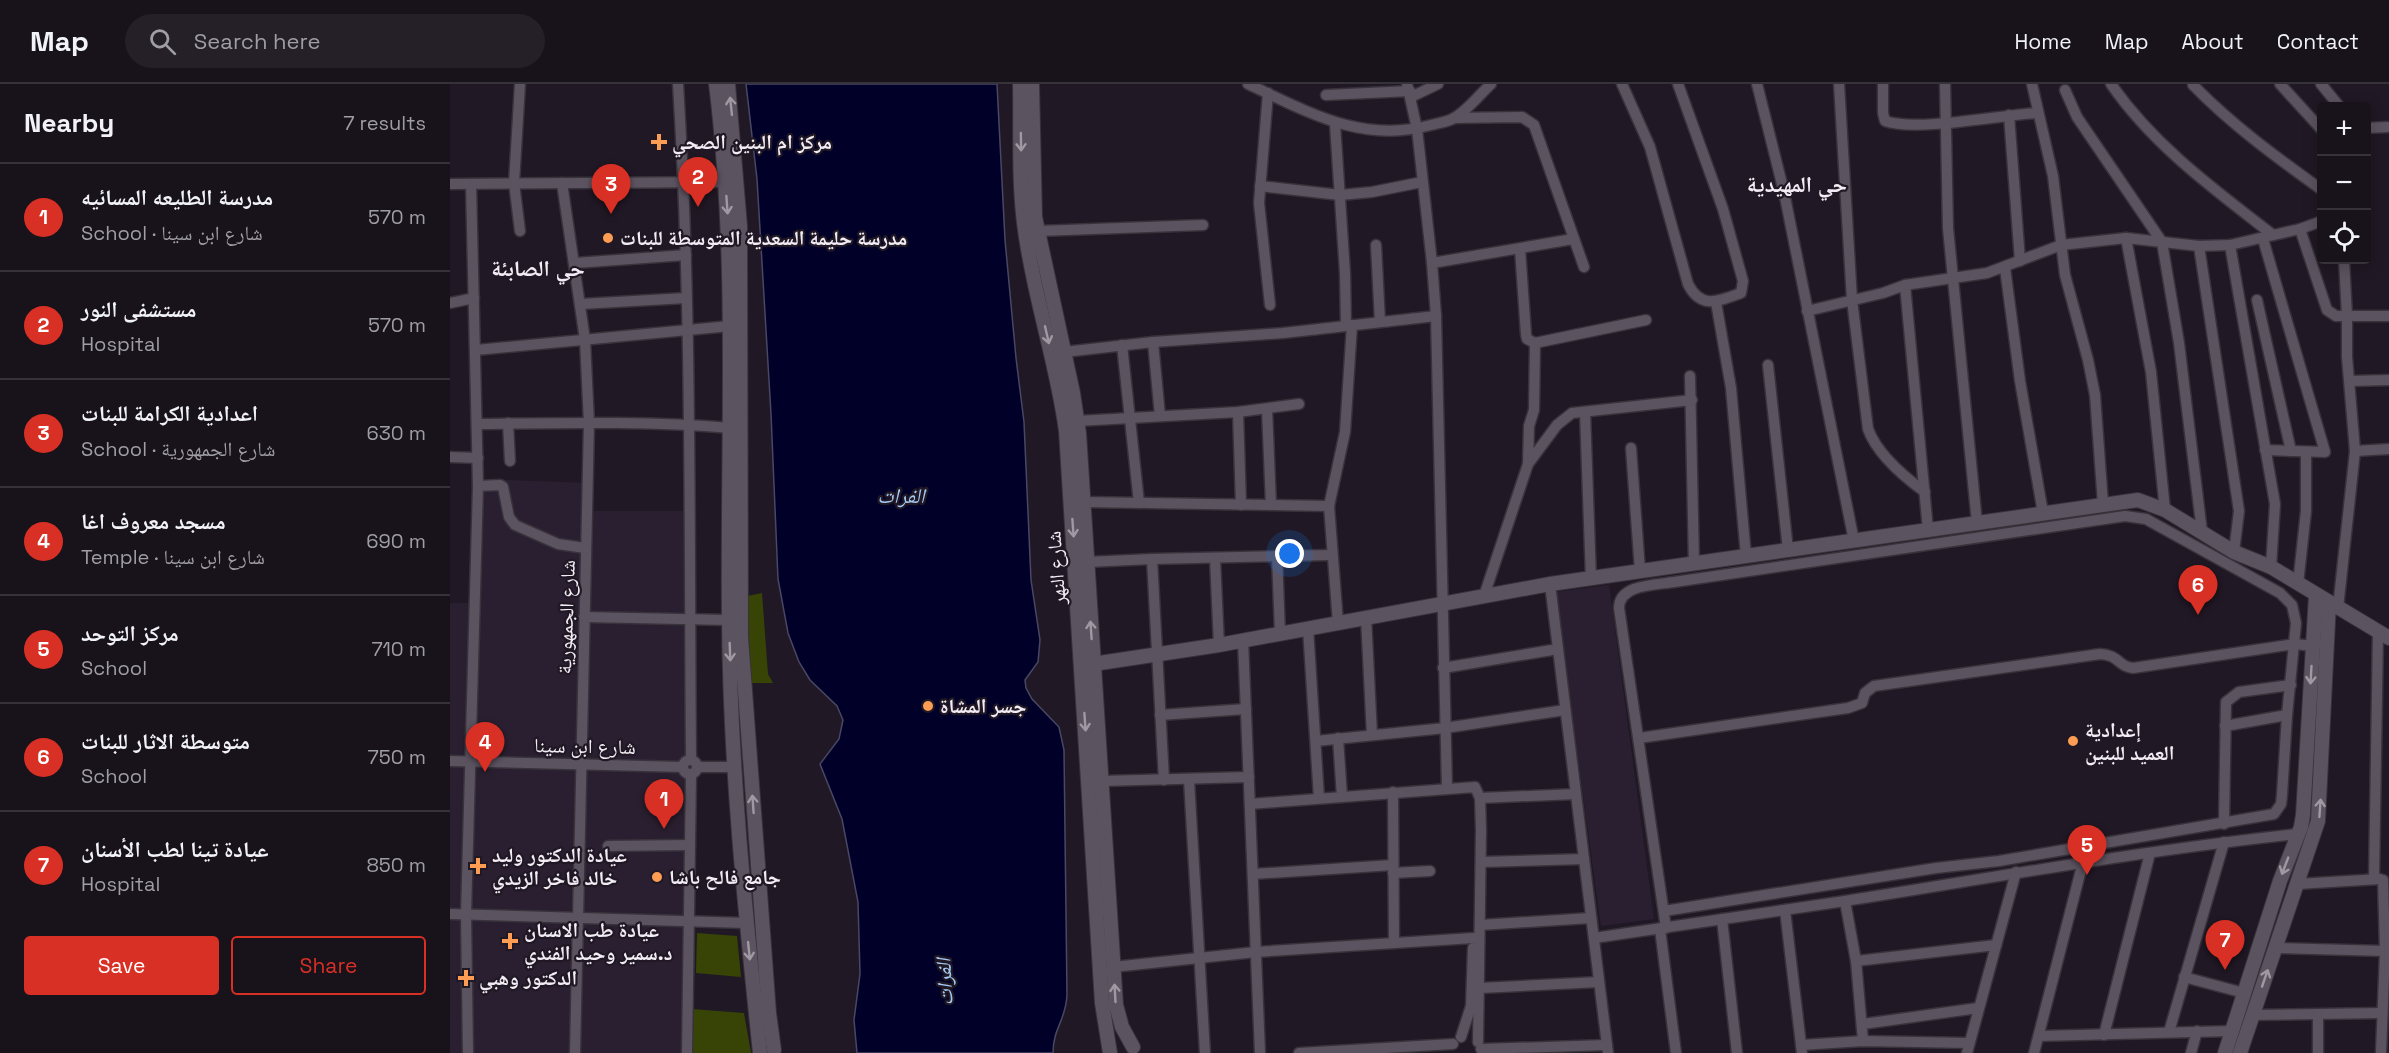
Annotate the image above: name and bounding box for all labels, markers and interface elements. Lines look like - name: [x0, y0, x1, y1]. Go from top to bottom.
- search box: [125, 14, 545, 68]
- text: Map: [30, 23, 89, 59]
- icon: search: [146, 25, 179, 58]
- text: Search here: [194, 27, 321, 55]
- text: Home: [2014, 28, 2072, 55]
- text: Map: [2105, 28, 2149, 55]
- text: About: [2182, 28, 2244, 55]
- text: Contact: [2277, 28, 2359, 55]
- one-way arrow: [725, 96, 736, 116]
- map controls: [2317, 102, 2371, 264]
- button: +: [2317, 102, 2371, 156]
- text: Nearby: [24, 106, 114, 140]
- text: 7 results: [343, 110, 426, 136]
- place label: مركز ام البنين الصحي: [672, 129, 832, 158]
- one-way arrow: [1015, 132, 1027, 152]
- marker: مركز ام البنين الصحي: [650, 133, 668, 151]
- button: −: [2317, 156, 2371, 210]
- pin: 2: [678, 158, 718, 207]
- pin: 3: [592, 164, 630, 214]
- district label: حي المهيدية: [1747, 170, 1847, 201]
- text: مدرسة الطليعه المسائيه: [81, 183, 273, 211]
- one-way arrow: [722, 194, 733, 214]
- text: 1: [39, 204, 48, 230]
- text: 570 m: [368, 204, 426, 230]
- button: locate: [2317, 210, 2371, 264]
- text: School · شارع ابن سينا: [81, 220, 263, 246]
- place label: مدرسة حليمة السعدية المتوسطة للبنات: [620, 225, 907, 251]
- marker: مدرسة حليمة السعدية المتوسطة للبنات: [601, 231, 615, 245]
- district label: حي الصابئة: [491, 254, 585, 285]
- text: مستشفى النور: [81, 295, 196, 323]
- text: 2: [38, 312, 49, 338]
- text: 570 m: [368, 312, 426, 338]
- one-way arrow: [1042, 325, 1054, 344]
- text: Hospital: [81, 331, 160, 357]
- text: اعدادية الكرامة للبنات: [81, 399, 258, 427]
- text: 3: [37, 420, 50, 446]
- text: 630 m: [367, 420, 426, 446]
- text: School · شارع الجمهورية: [81, 436, 275, 462]
- water label: الفرات: [877, 482, 927, 509]
- text: مسجد معروف اغا: [81, 507, 226, 535]
- one-way arrow: [1068, 517, 1079, 537]
- text: 4: [37, 528, 50, 554]
- text: 690 m: [366, 528, 426, 554]
- street label: شارع النهر: [1040, 530, 1072, 607]
- your location: [1275, 539, 1304, 568]
- text: Temple · شارع ابن سينا: [81, 544, 265, 570]
- street label: شارع الجمهورية: [551, 559, 581, 675]
- pin: 6: [2178, 566, 2218, 615]
- text: مركز التوحد: [81, 619, 179, 647]
- one-way arrow: [1085, 621, 1096, 641]
- text: 5: [38, 636, 50, 662]
- text: 710 m: [371, 636, 426, 662]
- one-way arrow: [724, 641, 736, 661]
- text: School: [81, 655, 147, 681]
- one-way arrow: [2306, 664, 2317, 684]
- place label: جسر المشاة: [940, 693, 1026, 719]
- marker: جسر المشاة: [921, 699, 935, 713]
- one-way arrow: [1080, 712, 1091, 732]
- place label: إعدادية العميد للبنين: [2085, 717, 2174, 766]
- pin: 4: [465, 722, 504, 772]
- text: متوسطة الاثار للبنات: [81, 727, 250, 755]
- street label: شارع ابن سينا: [534, 732, 636, 760]
- marker: إعدادية العميد للبنين: [2066, 734, 2080, 748]
- text: 6: [37, 744, 50, 770]
- text: 750 m: [368, 744, 426, 770]
- text: School: [81, 763, 147, 789]
- pin: 1: [644, 780, 684, 829]
- one-way arrow: [747, 794, 758, 814]
- one-way arrow: [2314, 798, 2325, 818]
- pin: 5: [2068, 826, 2106, 875]
- text: عيادة تينا لطب الأسنان: [81, 835, 269, 863]
- place label: عيادة الدكتور وليد خالد فاخر الزيدي: [492, 842, 627, 894]
- text: 7: [38, 852, 49, 878]
- text: 850 m: [366, 852, 426, 878]
- one-way arrow: [2279, 856, 2290, 875]
- marker: عيادة الدكتور وليد خالد فاخر الزيدي: [469, 857, 487, 875]
- place label: جامع فالح باشا: [669, 864, 781, 891]
- marker: جامع فالح باشا: [650, 870, 664, 884]
- text: Hospital: [81, 871, 160, 897]
- place label: عيادة طب الاسنان د.سمير وحيد الفندي: [524, 917, 673, 969]
- pin: 7: [2206, 920, 2244, 970]
- marker: عيادة طب الاسنان د.سمير وحيد الفندي: [501, 932, 519, 950]
- button: Save: [24, 936, 219, 995]
- button: Share: [231, 936, 426, 995]
- one-way arrow: [744, 941, 755, 961]
- water label: الفرات: [929, 956, 959, 1006]
- place label: الدكتور وهبي: [479, 965, 577, 994]
- one-way arrow: [2260, 968, 2271, 987]
- marker: الدكتور وهبي: [457, 969, 475, 987]
- one-way arrow: [1109, 983, 1120, 1003]

